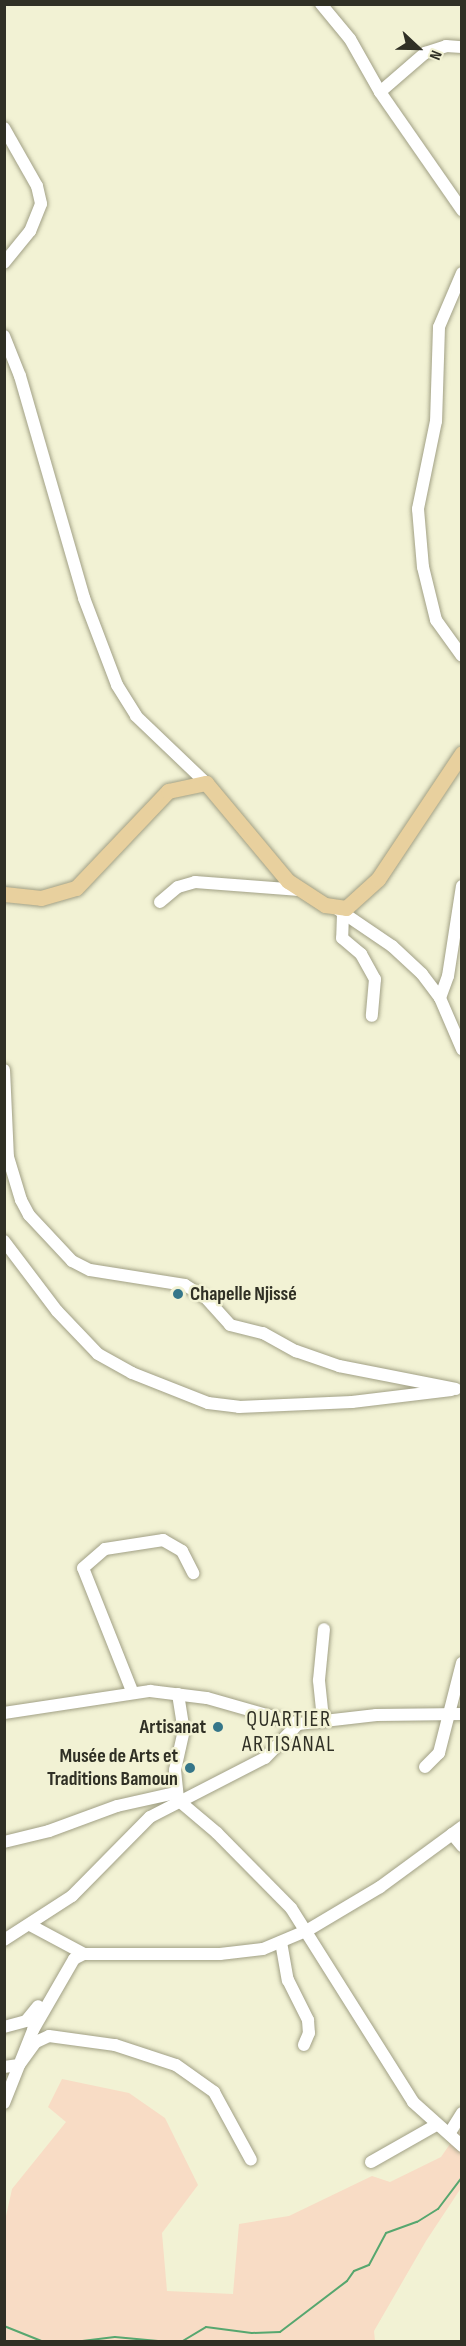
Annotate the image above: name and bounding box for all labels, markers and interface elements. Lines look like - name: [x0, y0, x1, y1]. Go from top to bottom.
- north arrow: [388, 18, 448, 78]
- text: N: [425, 47, 446, 62]
- place label: Chapelle Njissé: [190, 1282, 297, 1306]
- marker: Chapelle Njissé: [171, 1287, 185, 1301]
- district label: QUARTIER ARTISANAL: [242, 1706, 336, 1758]
- place label: Artisanat: [140, 1715, 206, 1739]
- marker: Artisanat: [211, 1720, 225, 1734]
- place label: Musée de Arts et Traditions Bamoun: [47, 1744, 178, 1791]
- marker: Musée de Arts et Traditions Bamoun: [183, 1761, 197, 1775]

